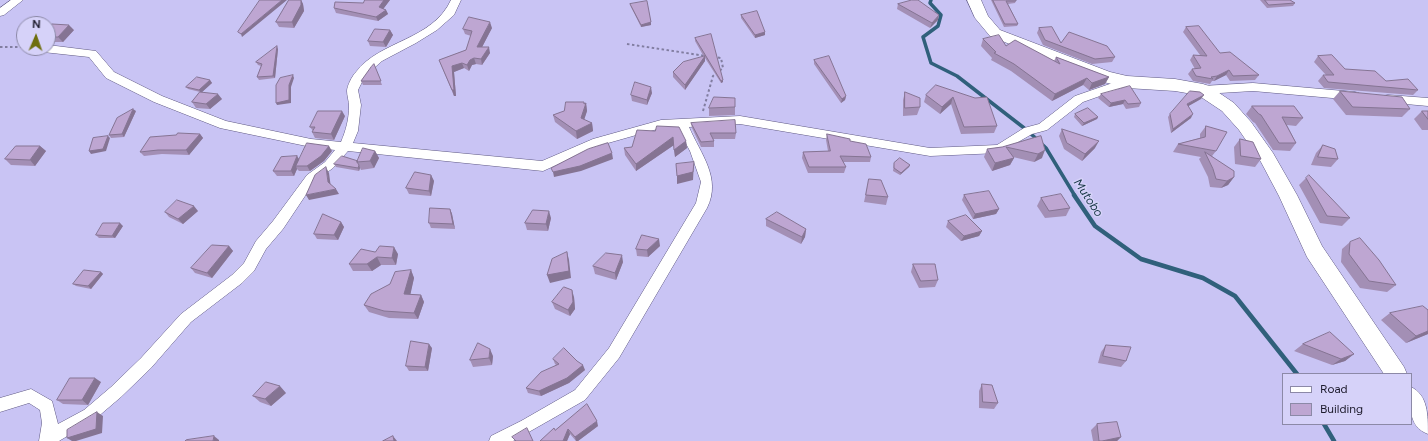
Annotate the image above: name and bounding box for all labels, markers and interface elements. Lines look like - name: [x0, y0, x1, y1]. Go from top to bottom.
- north arrow: [16, 16, 56, 56]
- text: N: [32, 18, 41, 31]
- water label: Mutobo: [1070, 176, 1106, 220]
- legend: [1282, 373, 1412, 425]
- text: Road: [1320, 382, 1348, 396]
- text: Building: [1320, 402, 1363, 416]

